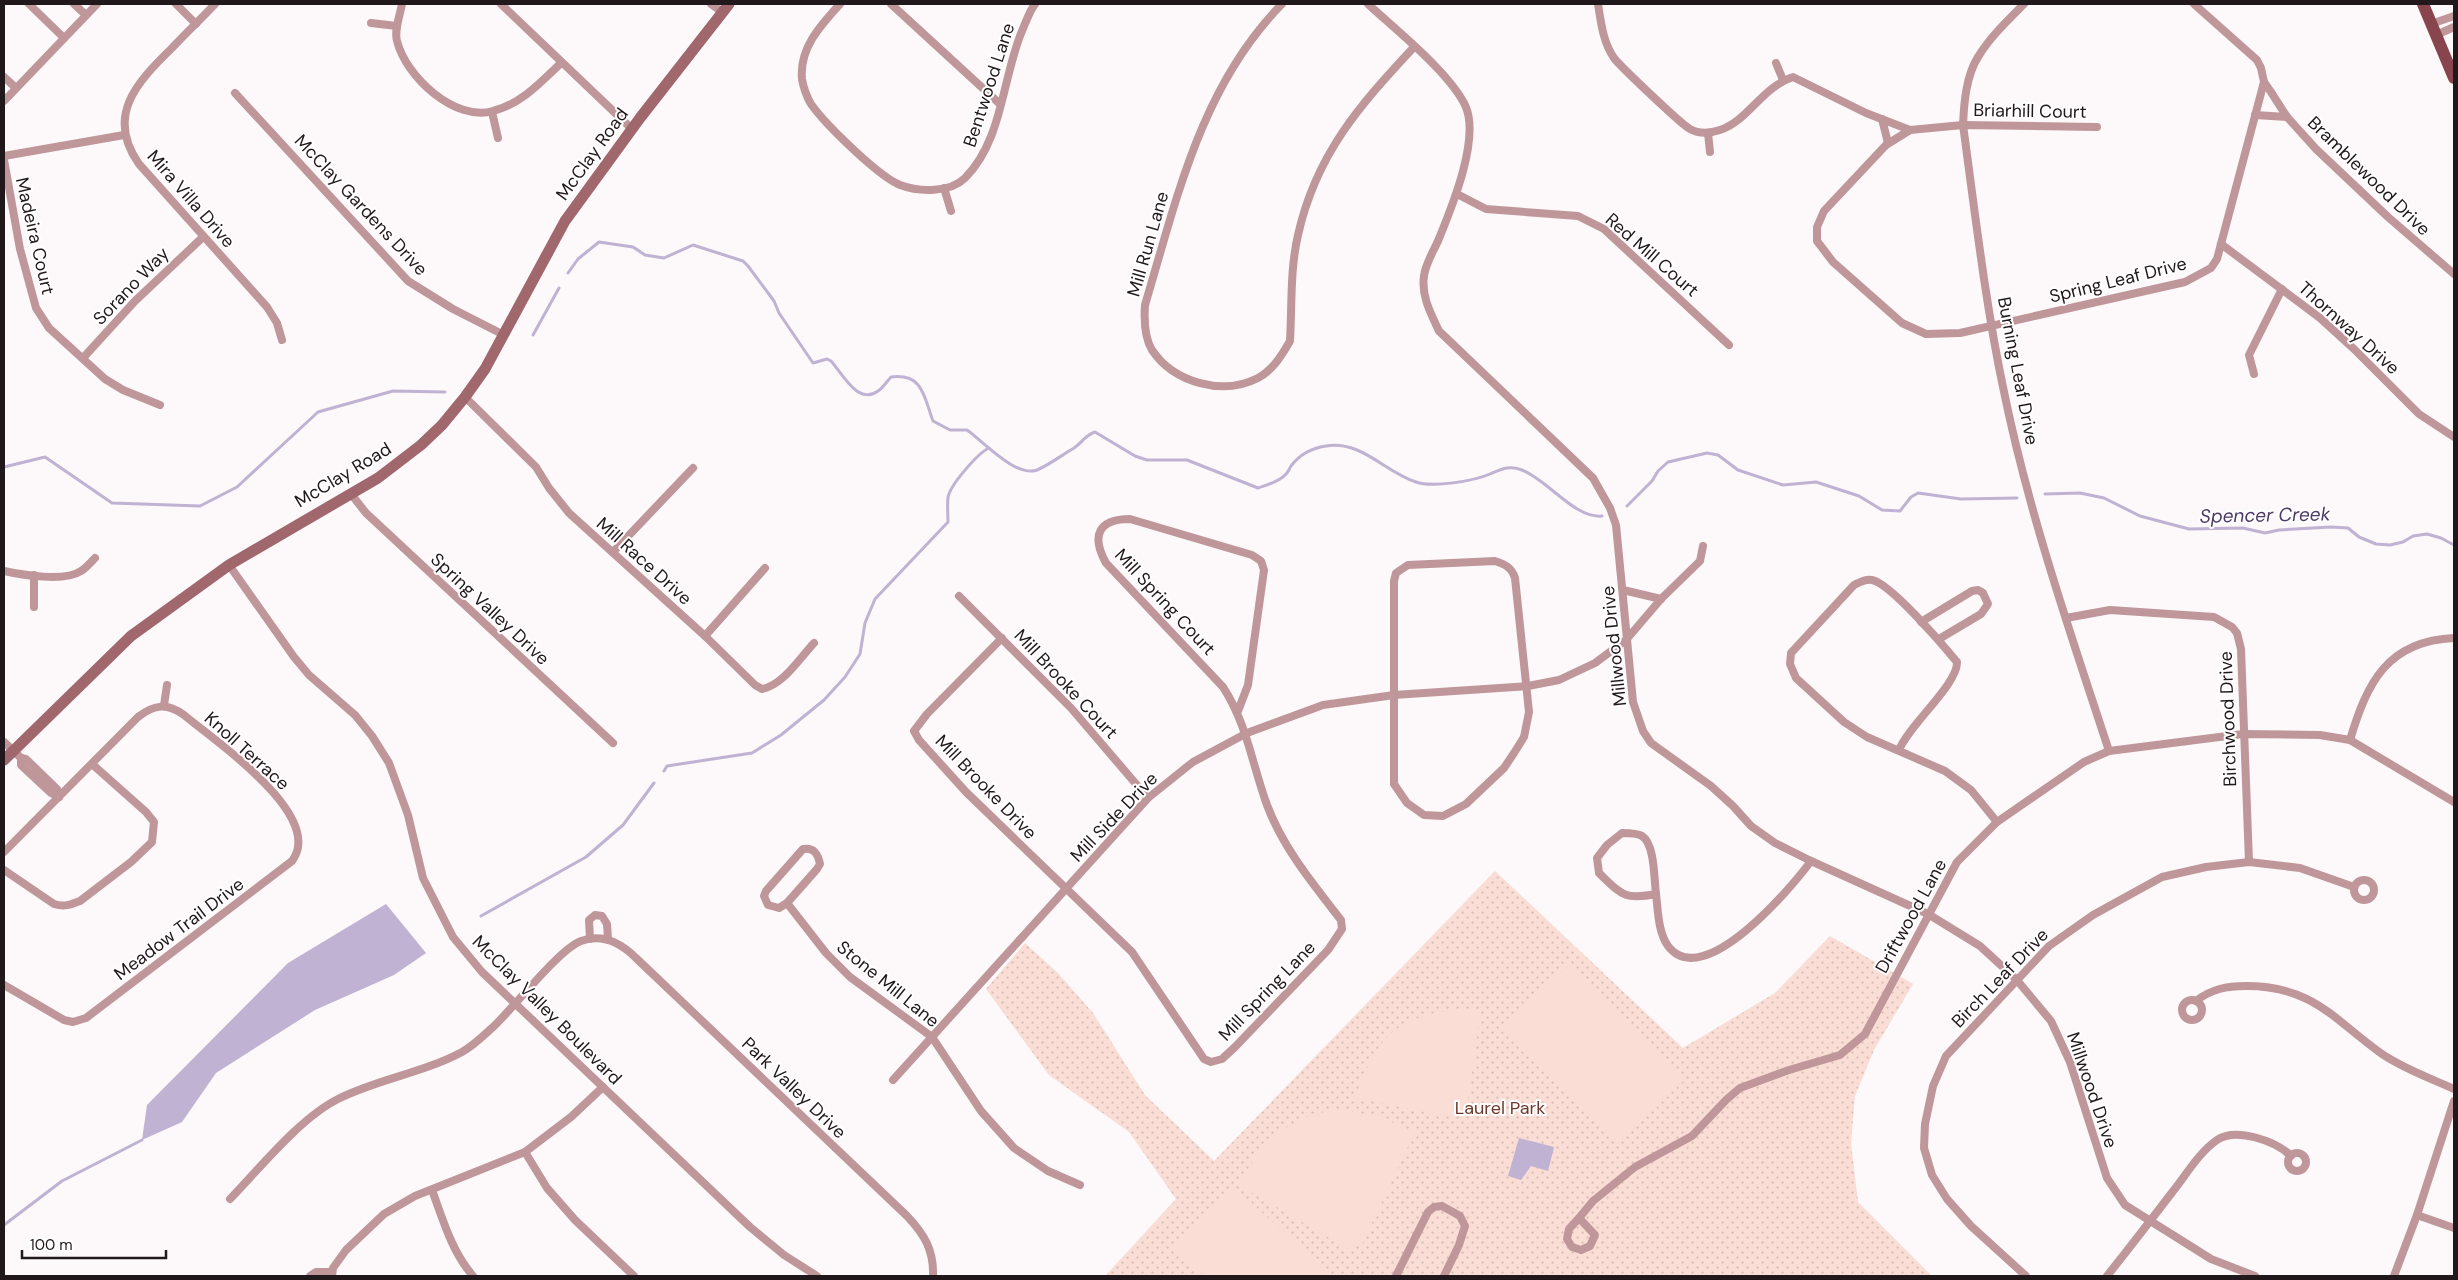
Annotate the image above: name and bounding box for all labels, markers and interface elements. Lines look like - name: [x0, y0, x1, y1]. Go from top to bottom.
- street label: Bentwood Lane: [958, 20, 1020, 150]
- street label: Briarhill Court: [1973, 98, 2087, 124]
- street label: McClay Road: [550, 103, 634, 205]
- street label: Bramblewood Drive: [2302, 111, 2436, 241]
- street label: McClay Gardens Drive: [289, 129, 433, 281]
- street label: Mira Villa Drive: [142, 145, 240, 253]
- street label: Madeira Court: [10, 175, 60, 297]
- street label: Mill Run Lane: [1122, 189, 1174, 299]
- street label: Red Mill Court: [1600, 208, 1704, 302]
- street label: Sorano Way: [88, 242, 174, 330]
- street label: Spring Leaf Drive: [2047, 251, 2189, 309]
- street label: Thornway Drive: [2293, 276, 2405, 380]
- street label: Burning Leaf Drive: [1992, 295, 2044, 447]
- street label: McClay Road: [290, 437, 396, 513]
- water label: Spencer Creek: [2199, 501, 2331, 529]
- street label: Mill Race Drive: [591, 512, 697, 610]
- street label: Mill Spring Court: [1109, 543, 1221, 661]
- street label: Spring Valley Drive: [426, 548, 554, 670]
- street label: Millwood Drive: [1596, 585, 1632, 707]
- street label: Mill Brooke Court: [1009, 624, 1123, 744]
- street label: Birchwood Drive: [2214, 651, 2242, 787]
- street label: Knoll Terrace: [199, 706, 295, 796]
- street label: Mill Brooke Drive: [930, 729, 1042, 845]
- street label: Mill Side Drive: [1065, 767, 1163, 867]
- street label: Driftwood Lane: [1870, 855, 1952, 977]
- street label: Meadow Trail Drive: [109, 872, 249, 986]
- street label: Birch Leaf Drive: [1946, 923, 2054, 1033]
- street label: McClay Valley Boulevard: [467, 930, 627, 1090]
- street label: Stone Mill Lane: [832, 935, 944, 1033]
- street label: Mill Spring Lane: [1213, 936, 1321, 1046]
- street label: Millwood Drive: [2061, 1029, 2123, 1151]
- street label: Park Valley Drive: [737, 1032, 851, 1144]
- park label: Laurel Park: [1455, 1096, 1545, 1120]
- scale bar: [22, 1228, 166, 1260]
- text: 100 m: [30, 1235, 73, 1255]

